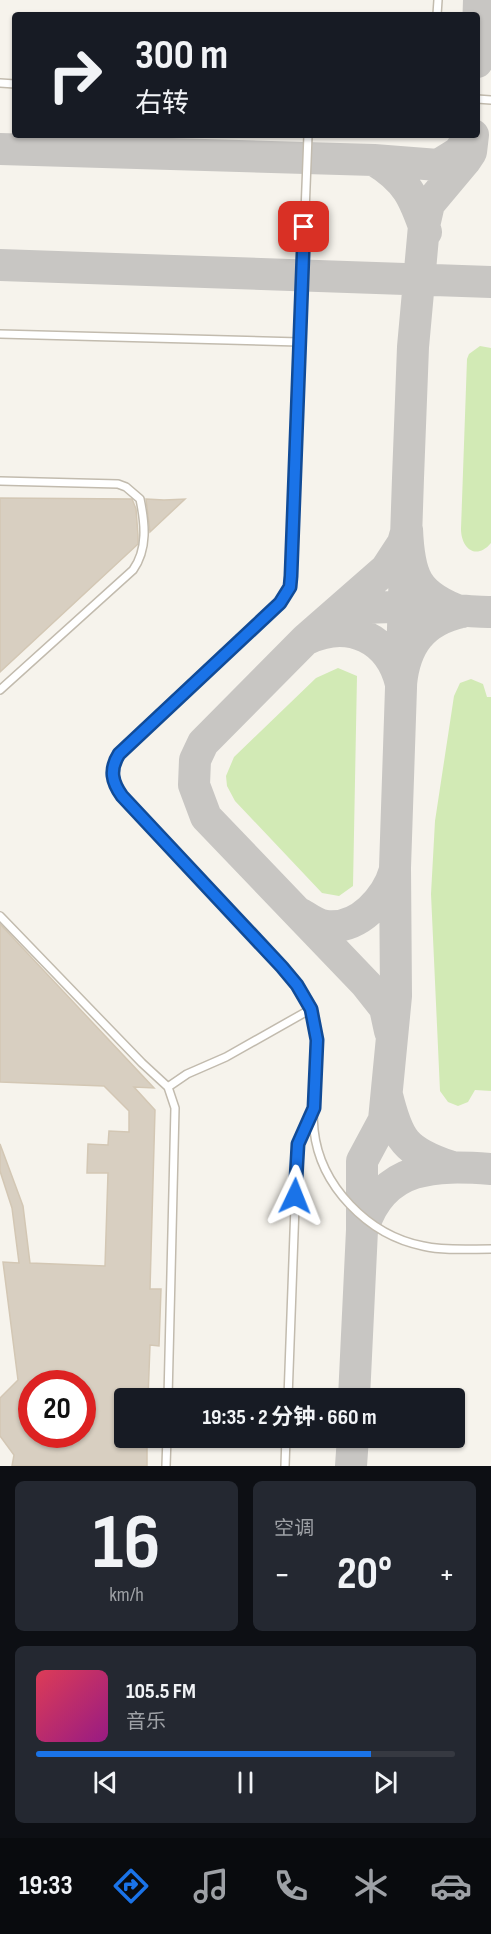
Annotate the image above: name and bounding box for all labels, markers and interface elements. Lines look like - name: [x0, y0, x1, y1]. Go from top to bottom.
- text: 300 m: [135, 30, 228, 81]
- icon: right: [36, 36, 114, 114]
- text: 右转: [135, 88, 189, 120]
- pin: [278, 201, 329, 252]
- icon: arrive: [287, 210, 320, 243]
- position arrow: [263, 1164, 327, 1228]
- speed limit sign: 20: [18, 1370, 96, 1448]
- text: 19:35 · 2 分钟 · 660 m: [203, 1404, 377, 1431]
- text: 16: [93, 1497, 160, 1590]
- text: 空调: [274, 1517, 314, 1541]
- text: 20°: [337, 1547, 392, 1602]
- text: −: [274, 1555, 290, 1595]
- text: +: [439, 1555, 455, 1595]
- text: km/h: [109, 1583, 144, 1607]
- text: 105.5 FM: [126, 1678, 196, 1705]
- text: 音乐: [126, 1710, 166, 1734]
- icon: previous: [89, 1766, 122, 1799]
- icon: pause: [229, 1766, 262, 1799]
- icon: next: [369, 1766, 402, 1799]
- icon: directions: [110, 1865, 152, 1907]
- icon: music: [190, 1865, 232, 1907]
- icon: phone: [270, 1865, 312, 1907]
- icon: climate: [350, 1865, 392, 1907]
- icon: car: [430, 1865, 472, 1907]
- text: 19:33: [19, 1870, 73, 1902]

